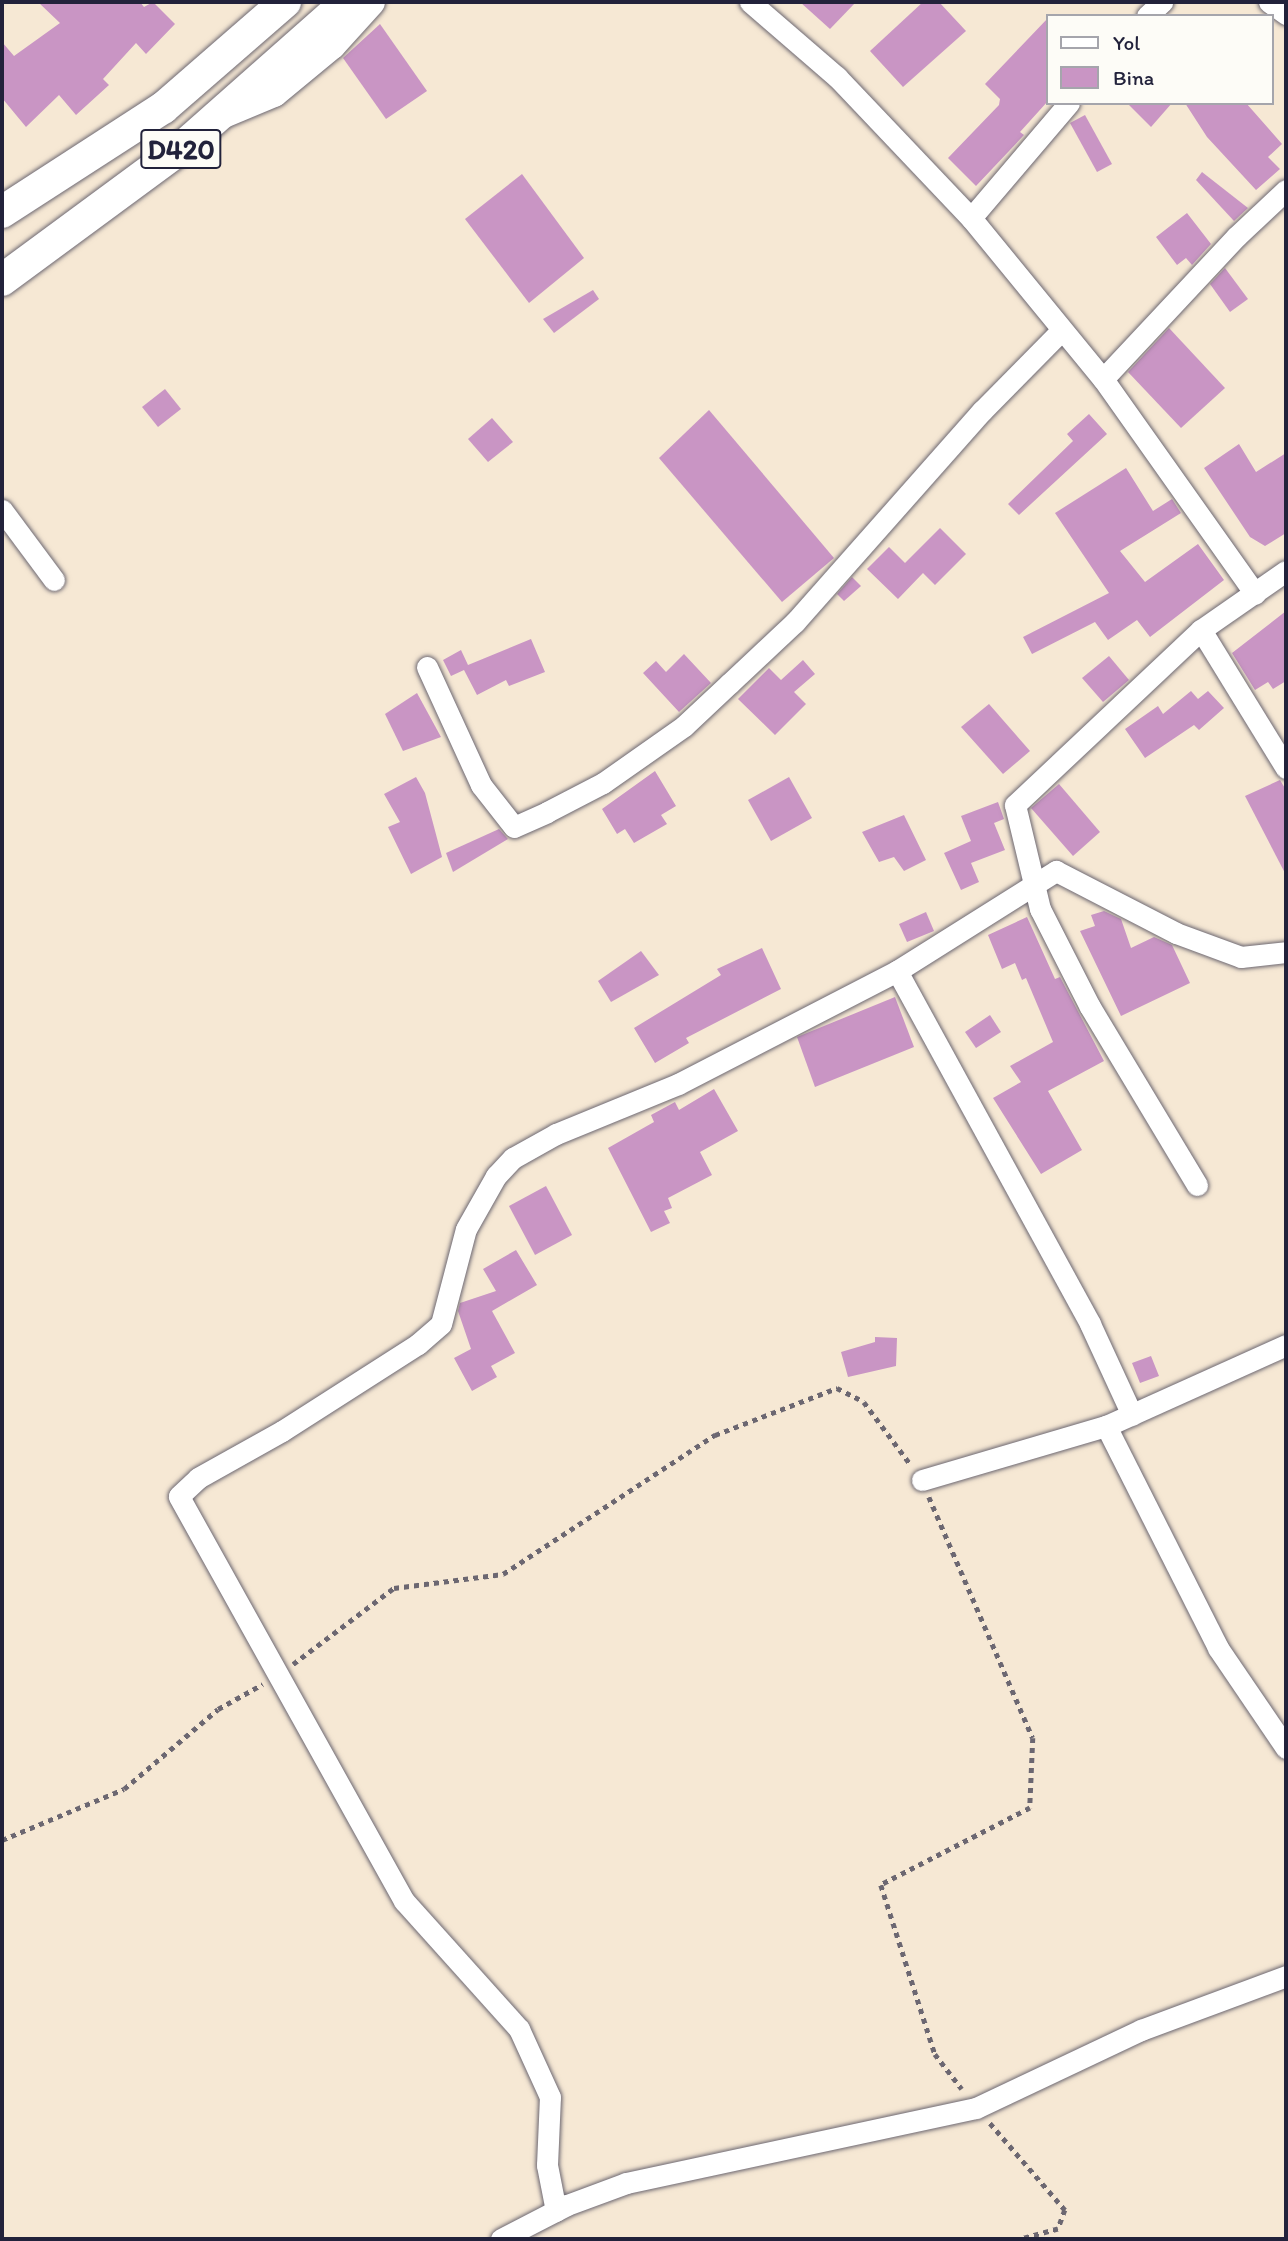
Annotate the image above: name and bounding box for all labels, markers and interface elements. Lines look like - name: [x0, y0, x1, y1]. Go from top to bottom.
- legend: [1046, 14, 1274, 105]
- text: Yol: [1113, 30, 1140, 55]
- text: Bina: [1113, 65, 1154, 90]
- road number: D420: [139, 124, 223, 174]

